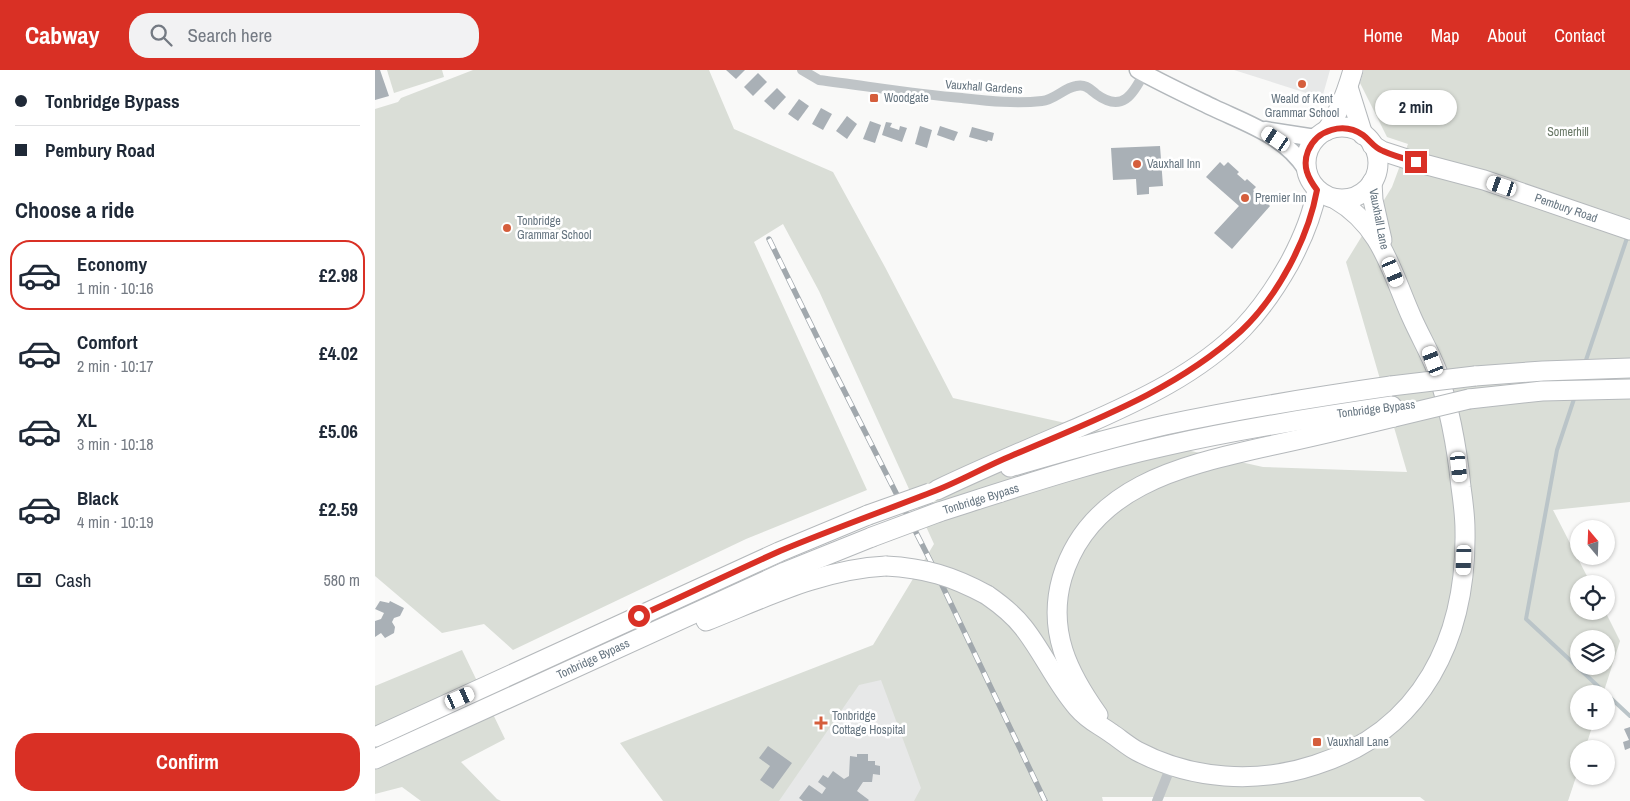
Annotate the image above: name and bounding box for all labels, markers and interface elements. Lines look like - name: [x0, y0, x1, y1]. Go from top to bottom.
- search box: [129, 13, 479, 58]
- text: Cabway: [25, 19, 99, 51]
- icon: search: [147, 21, 175, 49]
- text: Search here: [187, 22, 272, 48]
- text: Home: [1363, 23, 1403, 48]
- text: Map: [1431, 23, 1460, 48]
- text: About: [1488, 23, 1526, 48]
- text: Contact: [1554, 23, 1605, 48]
- street label: Vauxhall Gardens: [945, 76, 1023, 98]
- marker: Weald of Kent Grammar School: [1296, 78, 1308, 90]
- text: Tonbridge Bypass: [45, 88, 180, 114]
- callout: 2 min: [1375, 89, 1457, 124]
- place label: Woodgate: [884, 90, 929, 106]
- place label: Weald of Kent Grammar School: [1265, 91, 1339, 121]
- marker: Woodgate: [868, 92, 880, 104]
- text: 2 min: [1399, 96, 1433, 118]
- car: [1259, 124, 1292, 154]
- park label: Somerhill: [1547, 124, 1589, 140]
- text: Pembury Road: [45, 137, 155, 163]
- route end: [1405, 151, 1427, 173]
- place label: Vauxhall Inn: [1147, 156, 1200, 172]
- marker: Vauxhall Inn: [1131, 158, 1143, 170]
- car: [1485, 174, 1518, 198]
- street label: Vauxhall Lane: [1365, 187, 1393, 251]
- place label: Premier Inn: [1255, 190, 1306, 206]
- street label: Pembury Road: [1532, 190, 1600, 226]
- marker: Premier Inn: [1239, 192, 1251, 204]
- text: Choose a ride: [15, 195, 134, 225]
- place label: Tonbridge Grammar School: [517, 213, 591, 243]
- marker: Tonbridge Grammar School: [501, 222, 513, 234]
- text: Economy: [77, 251, 147, 277]
- icon: car: [17, 253, 62, 298]
- car: [1380, 255, 1405, 289]
- text: £2.98: [319, 262, 358, 288]
- text: 1 min · 10:16: [77, 277, 154, 299]
- text: Comfort: [77, 329, 138, 355]
- icon: car: [17, 331, 62, 376]
- text: £4.02: [319, 340, 358, 366]
- car: [1420, 344, 1445, 378]
- text: 2 min · 10:17: [77, 355, 154, 377]
- street label: Tonbridge Bypass: [1336, 396, 1416, 422]
- text: XL: [77, 407, 97, 433]
- icon: car: [17, 409, 62, 454]
- text: £5.06: [319, 418, 358, 444]
- text: 3 min · 10:18: [77, 433, 154, 455]
- car: [1449, 451, 1468, 483]
- street label: Tonbridge Bypass: [941, 480, 1021, 518]
- text: Black: [77, 485, 119, 511]
- icon: car: [17, 487, 62, 532]
- text: £2.59: [319, 496, 358, 522]
- text: 4 min · 10:19: [77, 511, 154, 533]
- north arrow: [1570, 520, 1615, 565]
- map controls: [1570, 520, 1615, 785]
- car: [1455, 545, 1472, 575]
- icon: cash: [15, 566, 43, 594]
- text: Cash: [55, 567, 91, 593]
- text: 580 m: [324, 569, 360, 591]
- button: locate: [1570, 575, 1615, 620]
- route start: [628, 605, 650, 627]
- button: layers: [1570, 630, 1615, 675]
- street label: Tonbridge Bypass: [554, 635, 632, 683]
- car: [443, 685, 476, 711]
- button: +: [1570, 685, 1615, 730]
- place label: Tonbridge Cottage Hospital: [832, 708, 905, 738]
- marker: Tonbridge Cottage Hospital: [814, 716, 828, 730]
- button: Confirm: [15, 733, 360, 791]
- place label: Vauxhall Lane: [1327, 734, 1389, 750]
- marker: Vauxhall Lane: [1311, 736, 1323, 748]
- button: −: [1570, 740, 1615, 785]

